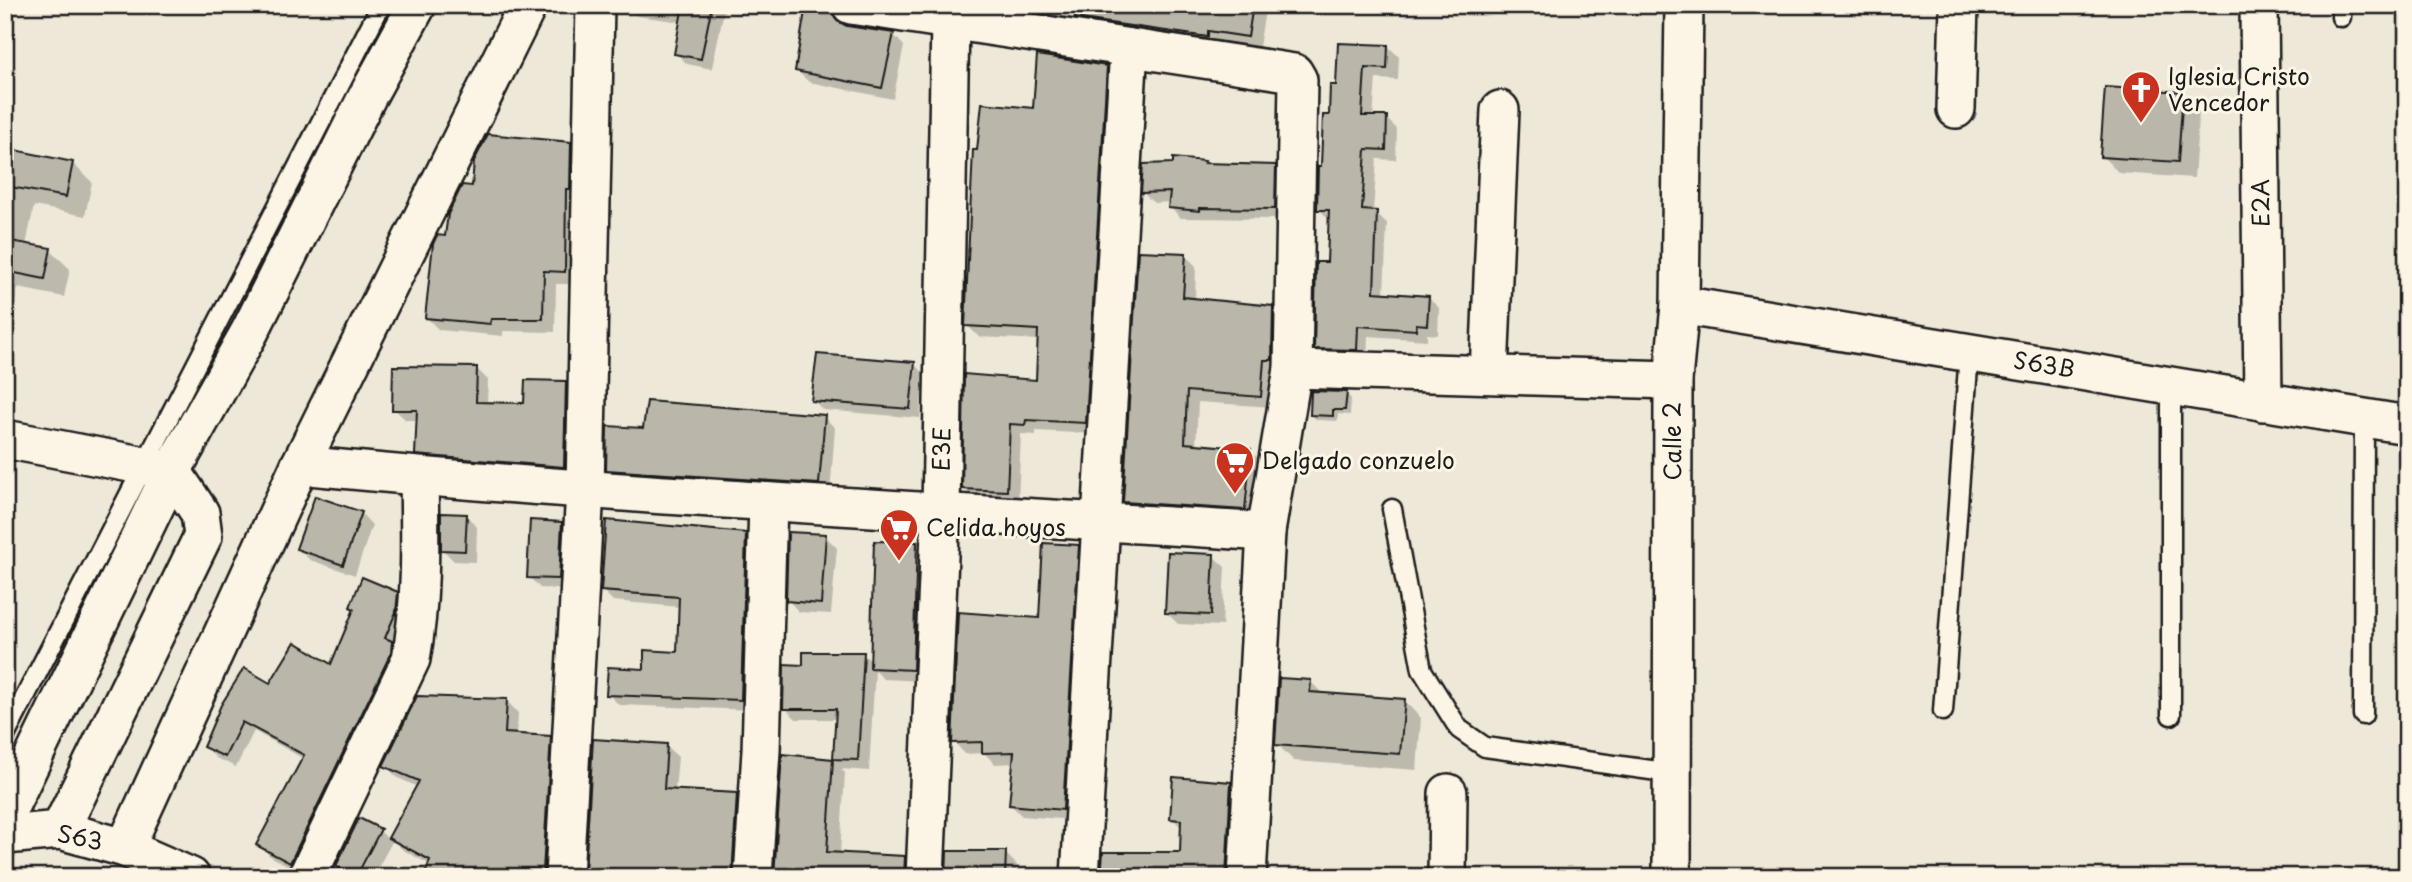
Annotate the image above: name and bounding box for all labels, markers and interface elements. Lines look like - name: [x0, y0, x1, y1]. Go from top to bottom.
- place label: Iglesia Cristo Vencedor: [2168, 58, 2310, 119]
- church icon: Iglesia Cristo Vencedor: [2120, 69, 2162, 124]
- street label: E2A: [2242, 179, 2277, 227]
- street label: S63B: [2011, 341, 2077, 386]
- street label: Calle 2: [1654, 402, 1689, 480]
- street label: E3E: [923, 426, 958, 472]
- supermarket icon: Delgado conzuelo: [1214, 440, 1256, 495]
- place label: Delgado conzuelo: [1262, 442, 1455, 477]
- supermarket icon: Celida hoyos: [878, 507, 920, 562]
- place label: Celida hoyos: [926, 509, 1066, 544]
- street label: S63: [54, 815, 106, 858]

